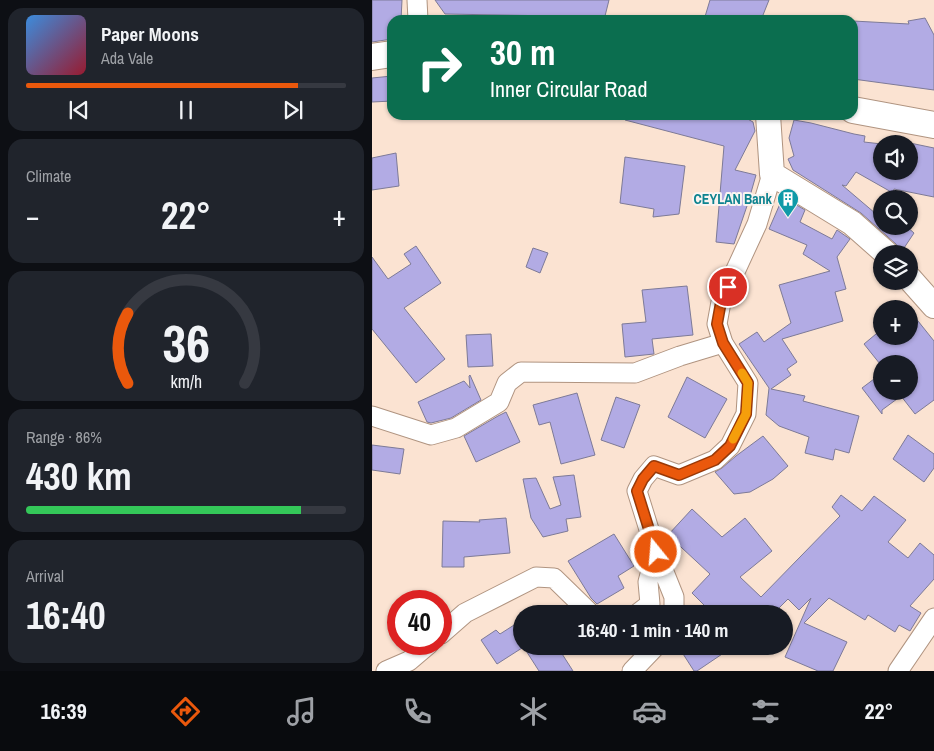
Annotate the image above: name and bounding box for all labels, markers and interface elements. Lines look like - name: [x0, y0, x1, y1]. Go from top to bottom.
- text: Paper Moons: [101, 21, 199, 47]
- text: 30 m: [490, 29, 555, 76]
- icon: right: [407, 35, 472, 100]
- text: Ada Vale: [101, 47, 153, 69]
- text: Inner Circular Road: [490, 74, 647, 104]
- icon: previous: [65, 96, 93, 124]
- icon: pause: [172, 96, 200, 124]
- icon: next: [279, 96, 307, 124]
- map controls: [873, 135, 918, 400]
- button: sound: [873, 135, 918, 180]
- text: Climate: [26, 165, 71, 187]
- building icon: CEYLAN Bank: [776, 187, 800, 218]
- text: 22°: [161, 190, 211, 241]
- place label: CEYLAN Bank: [694, 190, 773, 208]
- button: search: [873, 190, 918, 235]
- text: −: [26, 197, 39, 235]
- text: +: [333, 197, 346, 235]
- button: layers: [873, 245, 918, 290]
- pin: [707, 266, 749, 308]
- icon: arrive: [714, 273, 742, 301]
- button: +: [873, 300, 918, 345]
- text: 36: [162, 308, 210, 378]
- button: −: [873, 355, 918, 400]
- text: km/h: [170, 370, 202, 394]
- text: Range · 86%: [26, 426, 102, 448]
- text: 430 km: [26, 451, 132, 502]
- position arrow: [629, 525, 681, 577]
- text: Arrival: [26, 565, 64, 587]
- text: 16:40: [26, 590, 106, 641]
- speed limit sign: 40: [387, 590, 452, 655]
- text: 16:40 · 1 min · 140 m: [578, 617, 728, 643]
- icon: directions: [168, 694, 203, 729]
- icon: music: [284, 694, 319, 729]
- icon: phone: [400, 694, 435, 729]
- icon: climate: [516, 694, 551, 729]
- icon: car: [632, 694, 667, 729]
- icon: filters: [748, 694, 783, 729]
- text: 16:39: [41, 696, 87, 726]
- text: 22°: [864, 696, 893, 726]

